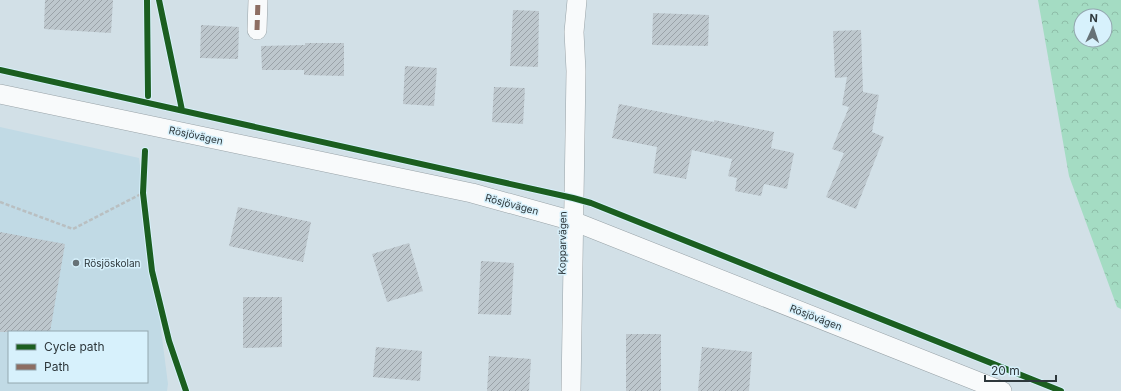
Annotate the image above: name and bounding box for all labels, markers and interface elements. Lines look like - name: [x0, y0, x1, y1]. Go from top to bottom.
- north arrow: [1073, 8, 1113, 48]
- text: N: [1089, 11, 1098, 25]
- street label: Rösjövägen: [168, 123, 224, 147]
- street label: Rösjövägen: [484, 191, 540, 217]
- street label: Kopparvägen: [555, 211, 569, 275]
- place label: Rösjöskolan: [84, 257, 141, 269]
- marker: Rösjöskolan: [71, 258, 81, 268]
- street label: Rösjövägen: [788, 302, 844, 332]
- legend: [8, 331, 148, 383]
- text: Cycle path: [44, 339, 105, 354]
- scale bar: [985, 357, 1056, 383]
- text: Path: [44, 359, 69, 374]
- text: 20 m: [991, 363, 1020, 378]

